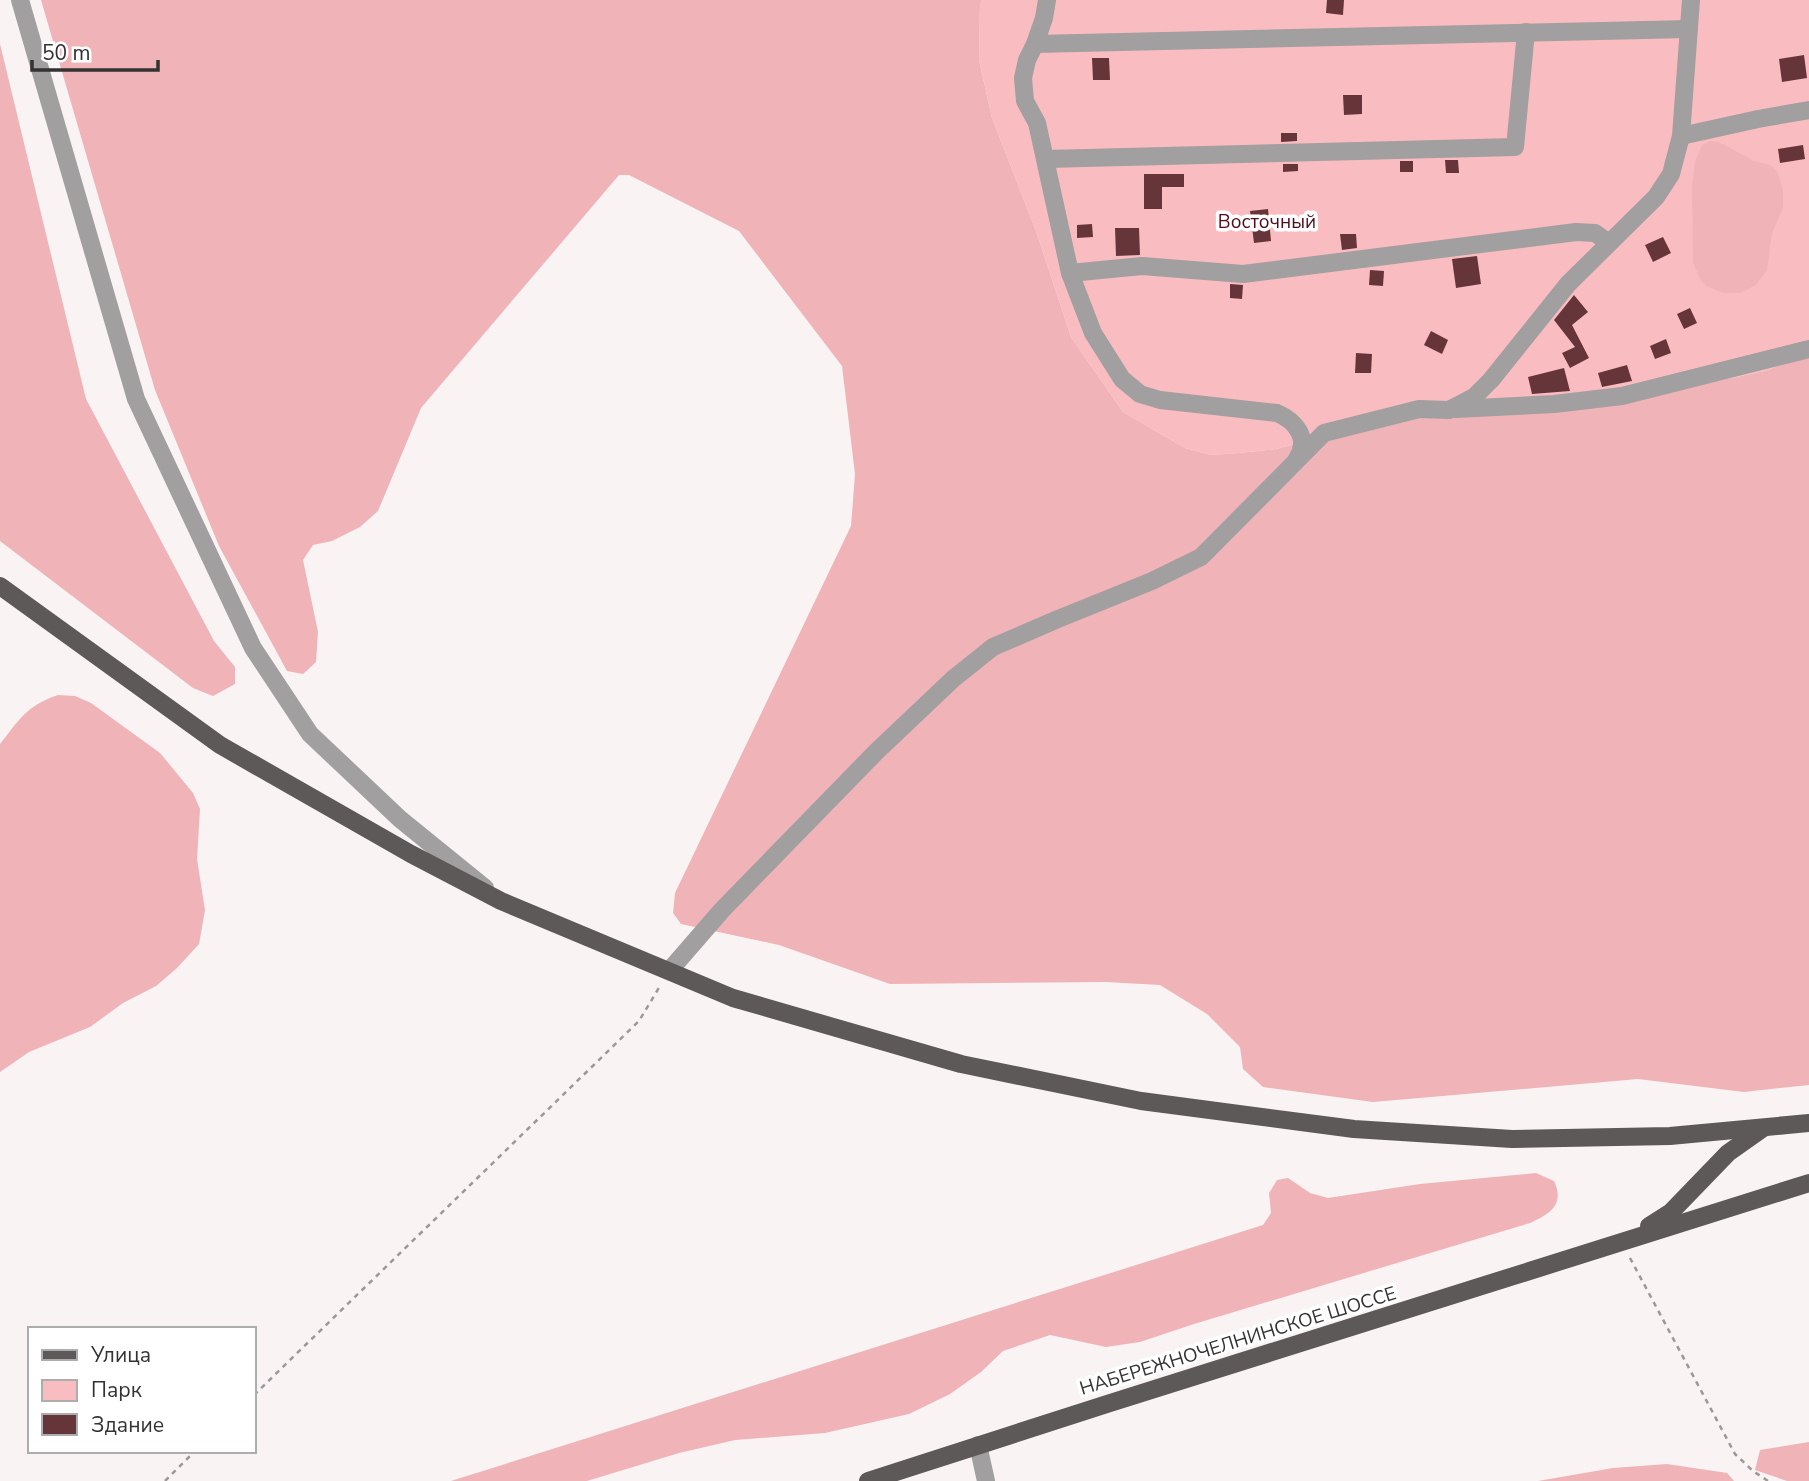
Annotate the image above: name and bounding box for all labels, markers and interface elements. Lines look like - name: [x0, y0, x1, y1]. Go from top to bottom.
- scale bar: [32, 28, 158, 72]
- text: 50 m: [42, 39, 91, 67]
- park label: Восточный: [1218, 209, 1316, 235]
- street label: НАБЕРЕЖНОЧЕЛНИНСКОЕ ШОССЕ: [1076, 1280, 1400, 1402]
- legend: [28, 1327, 256, 1453]
- text: Улица: [90, 1341, 151, 1369]
- text: Парк: [91, 1376, 143, 1404]
- text: Здание: [91, 1411, 164, 1439]

